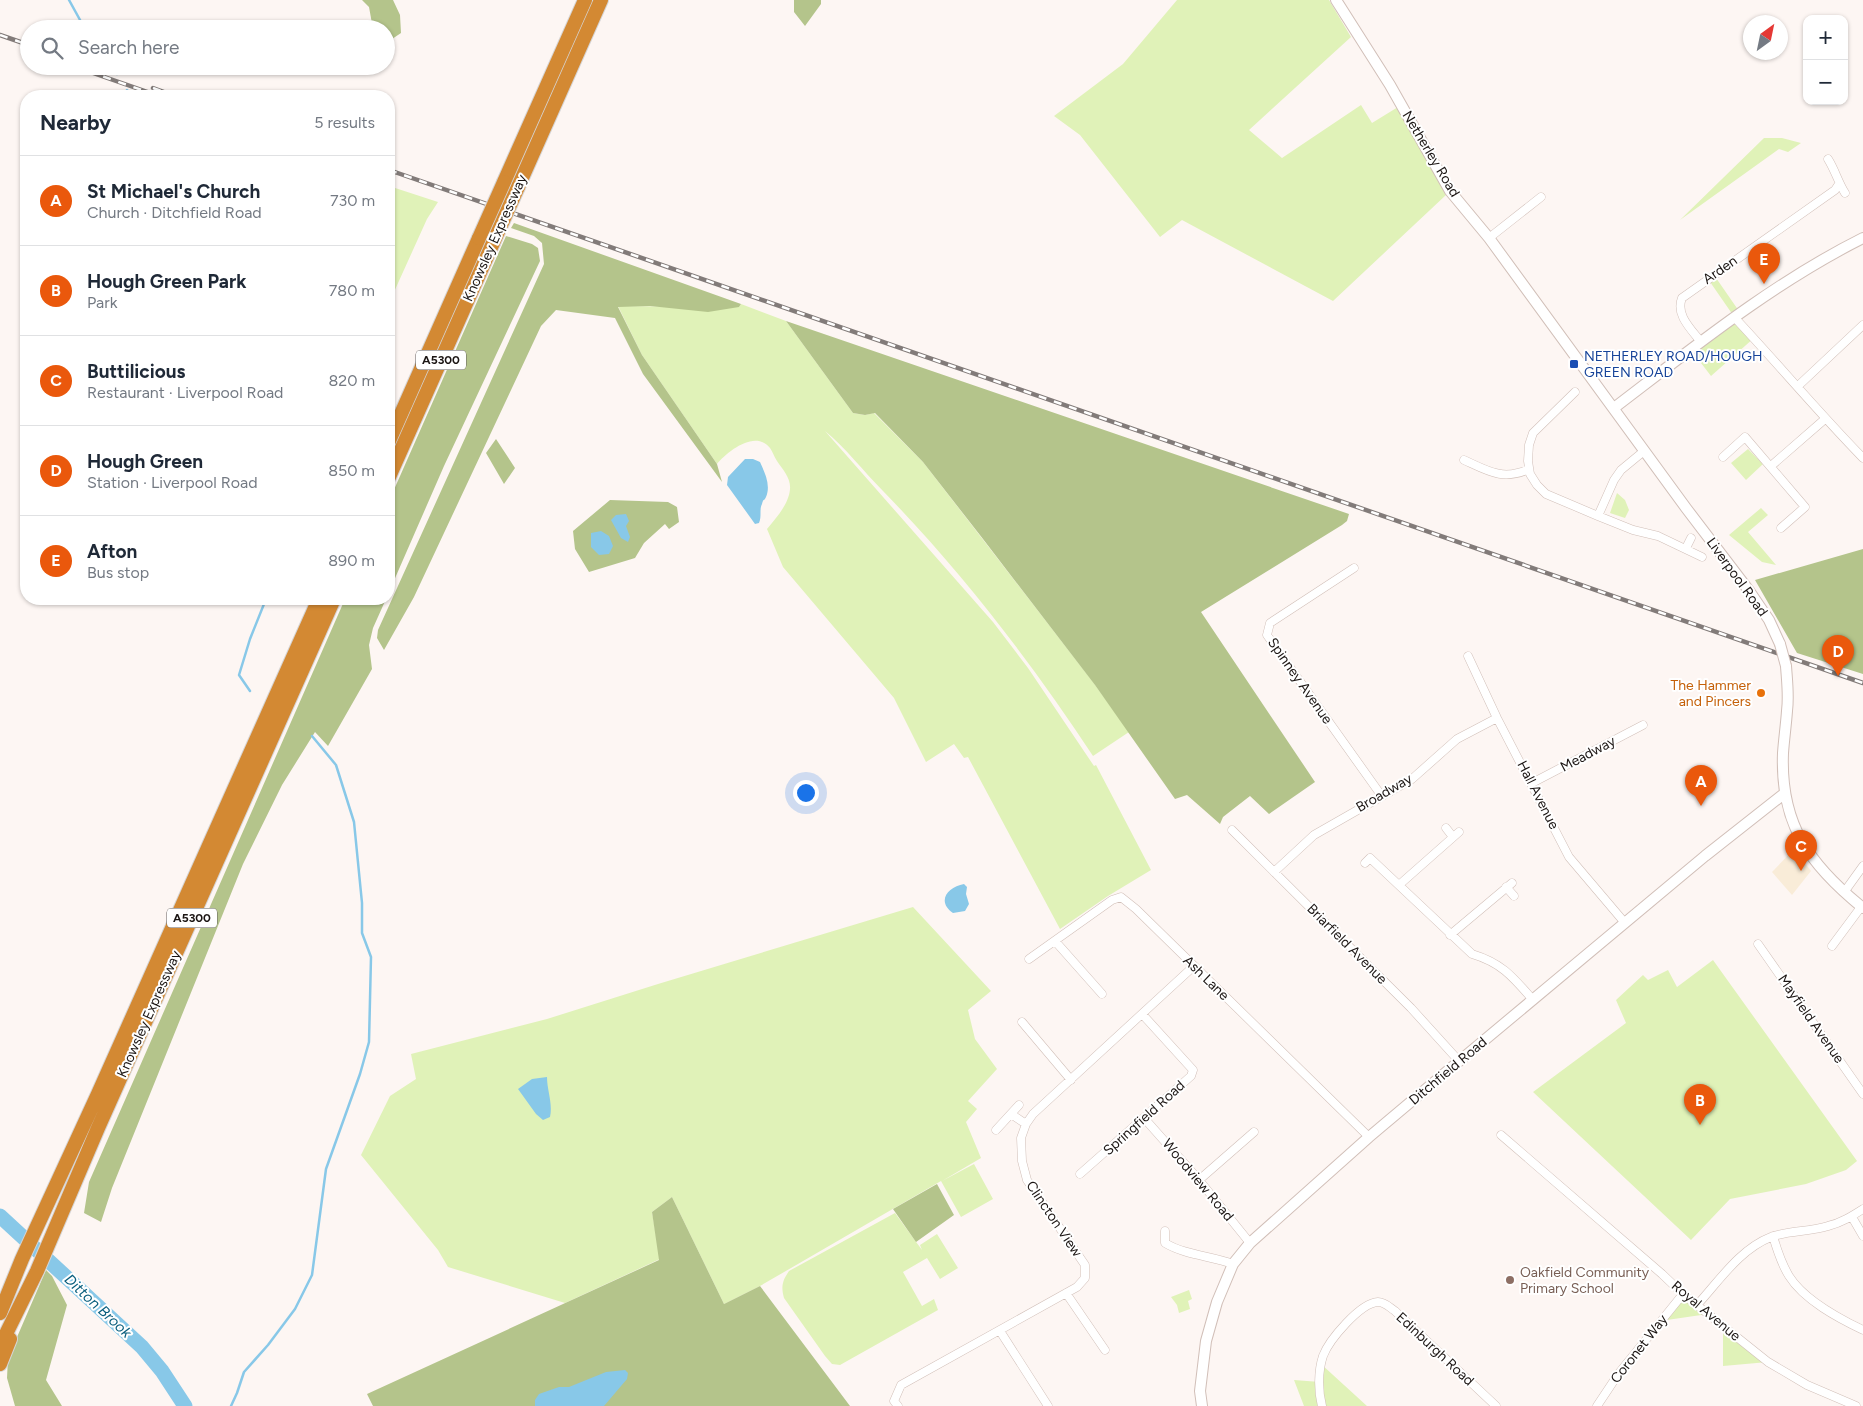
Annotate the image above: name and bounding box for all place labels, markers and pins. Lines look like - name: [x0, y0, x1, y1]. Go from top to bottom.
- pin: E: [1748, 243, 1780, 284]
- place label: NETHERLEY ROAD/HOUGH GREEN ROAD: [1584, 348, 1763, 381]
- marker: NETHERLEY ROAD/HOUGH GREEN ROAD: [1568, 358, 1580, 370]
- pin: D: [1822, 635, 1854, 676]
- place label: The Hammer and Pincers: [1671, 677, 1751, 710]
- marker: The Hammer and Pincers: [1755, 687, 1767, 699]
- pin: A: [1685, 765, 1717, 806]
- pin: C: [1785, 830, 1817, 871]
- pin: B: [1684, 1084, 1716, 1125]
- place label: Oakfield Community Primary School: [1520, 1264, 1650, 1297]
- marker: Oakfield Community Primary School: [1504, 1274, 1516, 1286]

